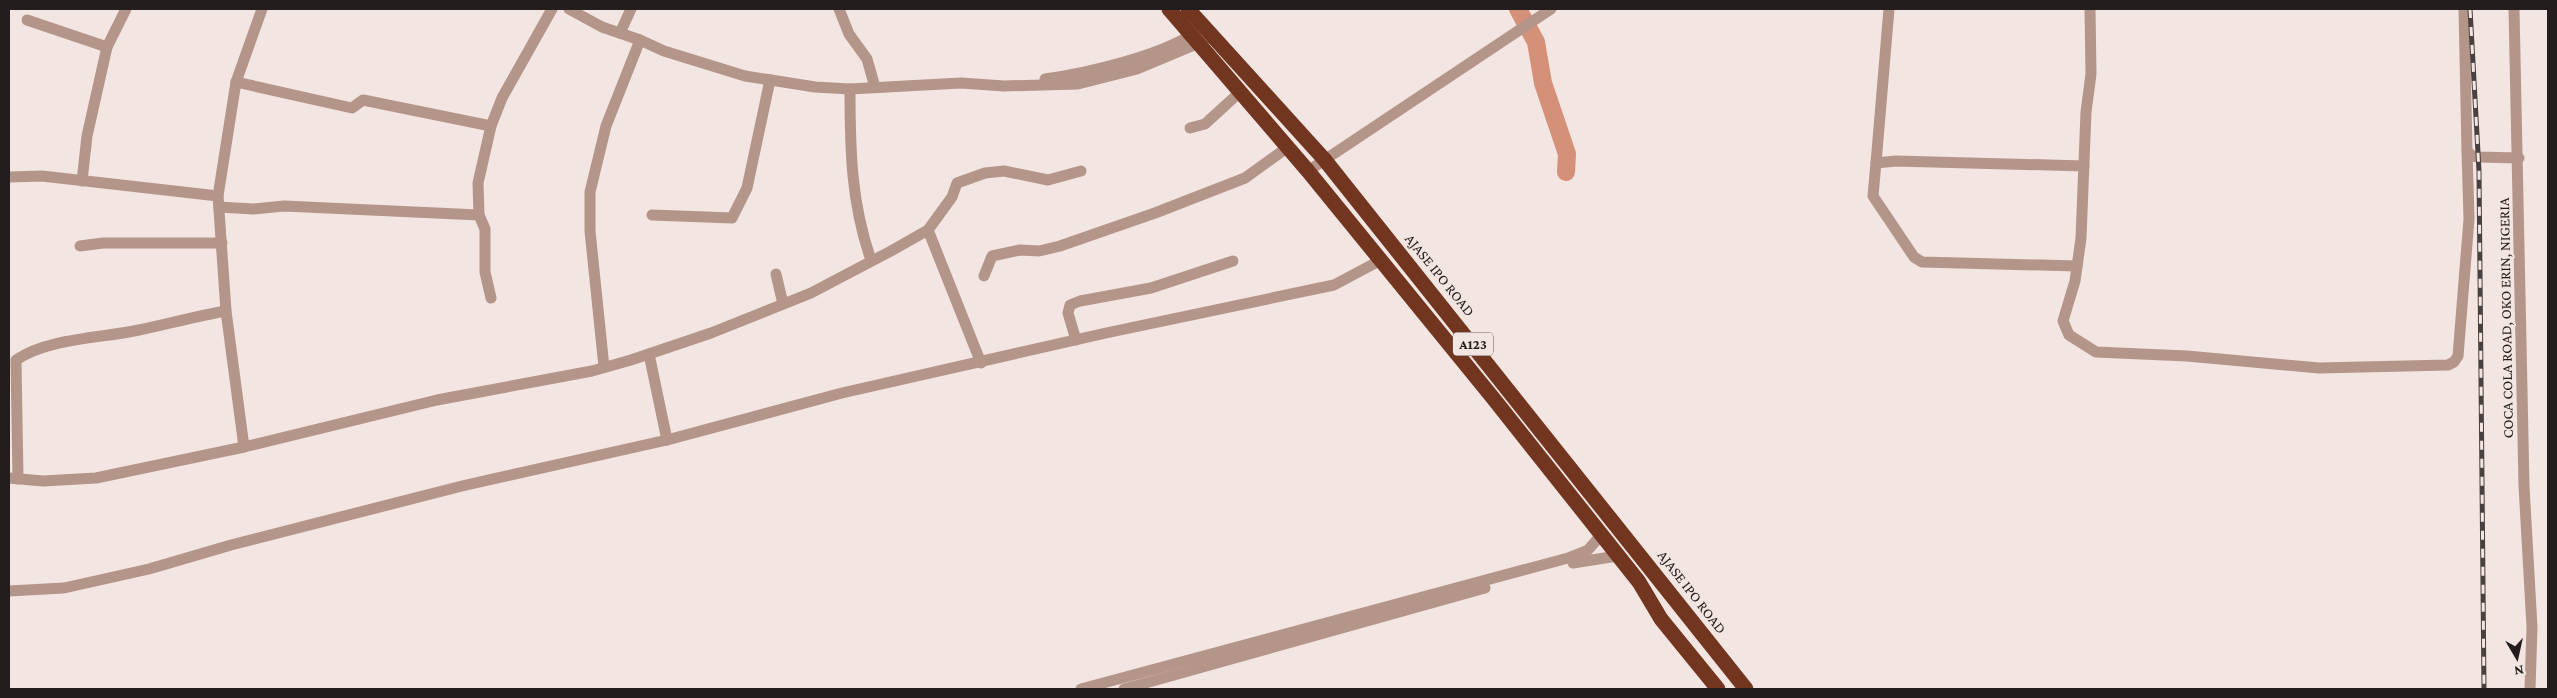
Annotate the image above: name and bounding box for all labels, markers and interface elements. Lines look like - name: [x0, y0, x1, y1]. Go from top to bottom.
- street label: COCA COLA ROAD, OKO ERIN, NIGERIA: [2496, 197, 2516, 439]
- street label: AJASE IPO ROAD: [1401, 231, 1478, 320]
- road number: A123: [1453, 332, 1493, 356]
- street label: AJASE IPO ROAD: [1654, 547, 1729, 637]
- north arrow: [2492, 633, 2542, 683]
- text: N: [2513, 662, 2525, 680]

